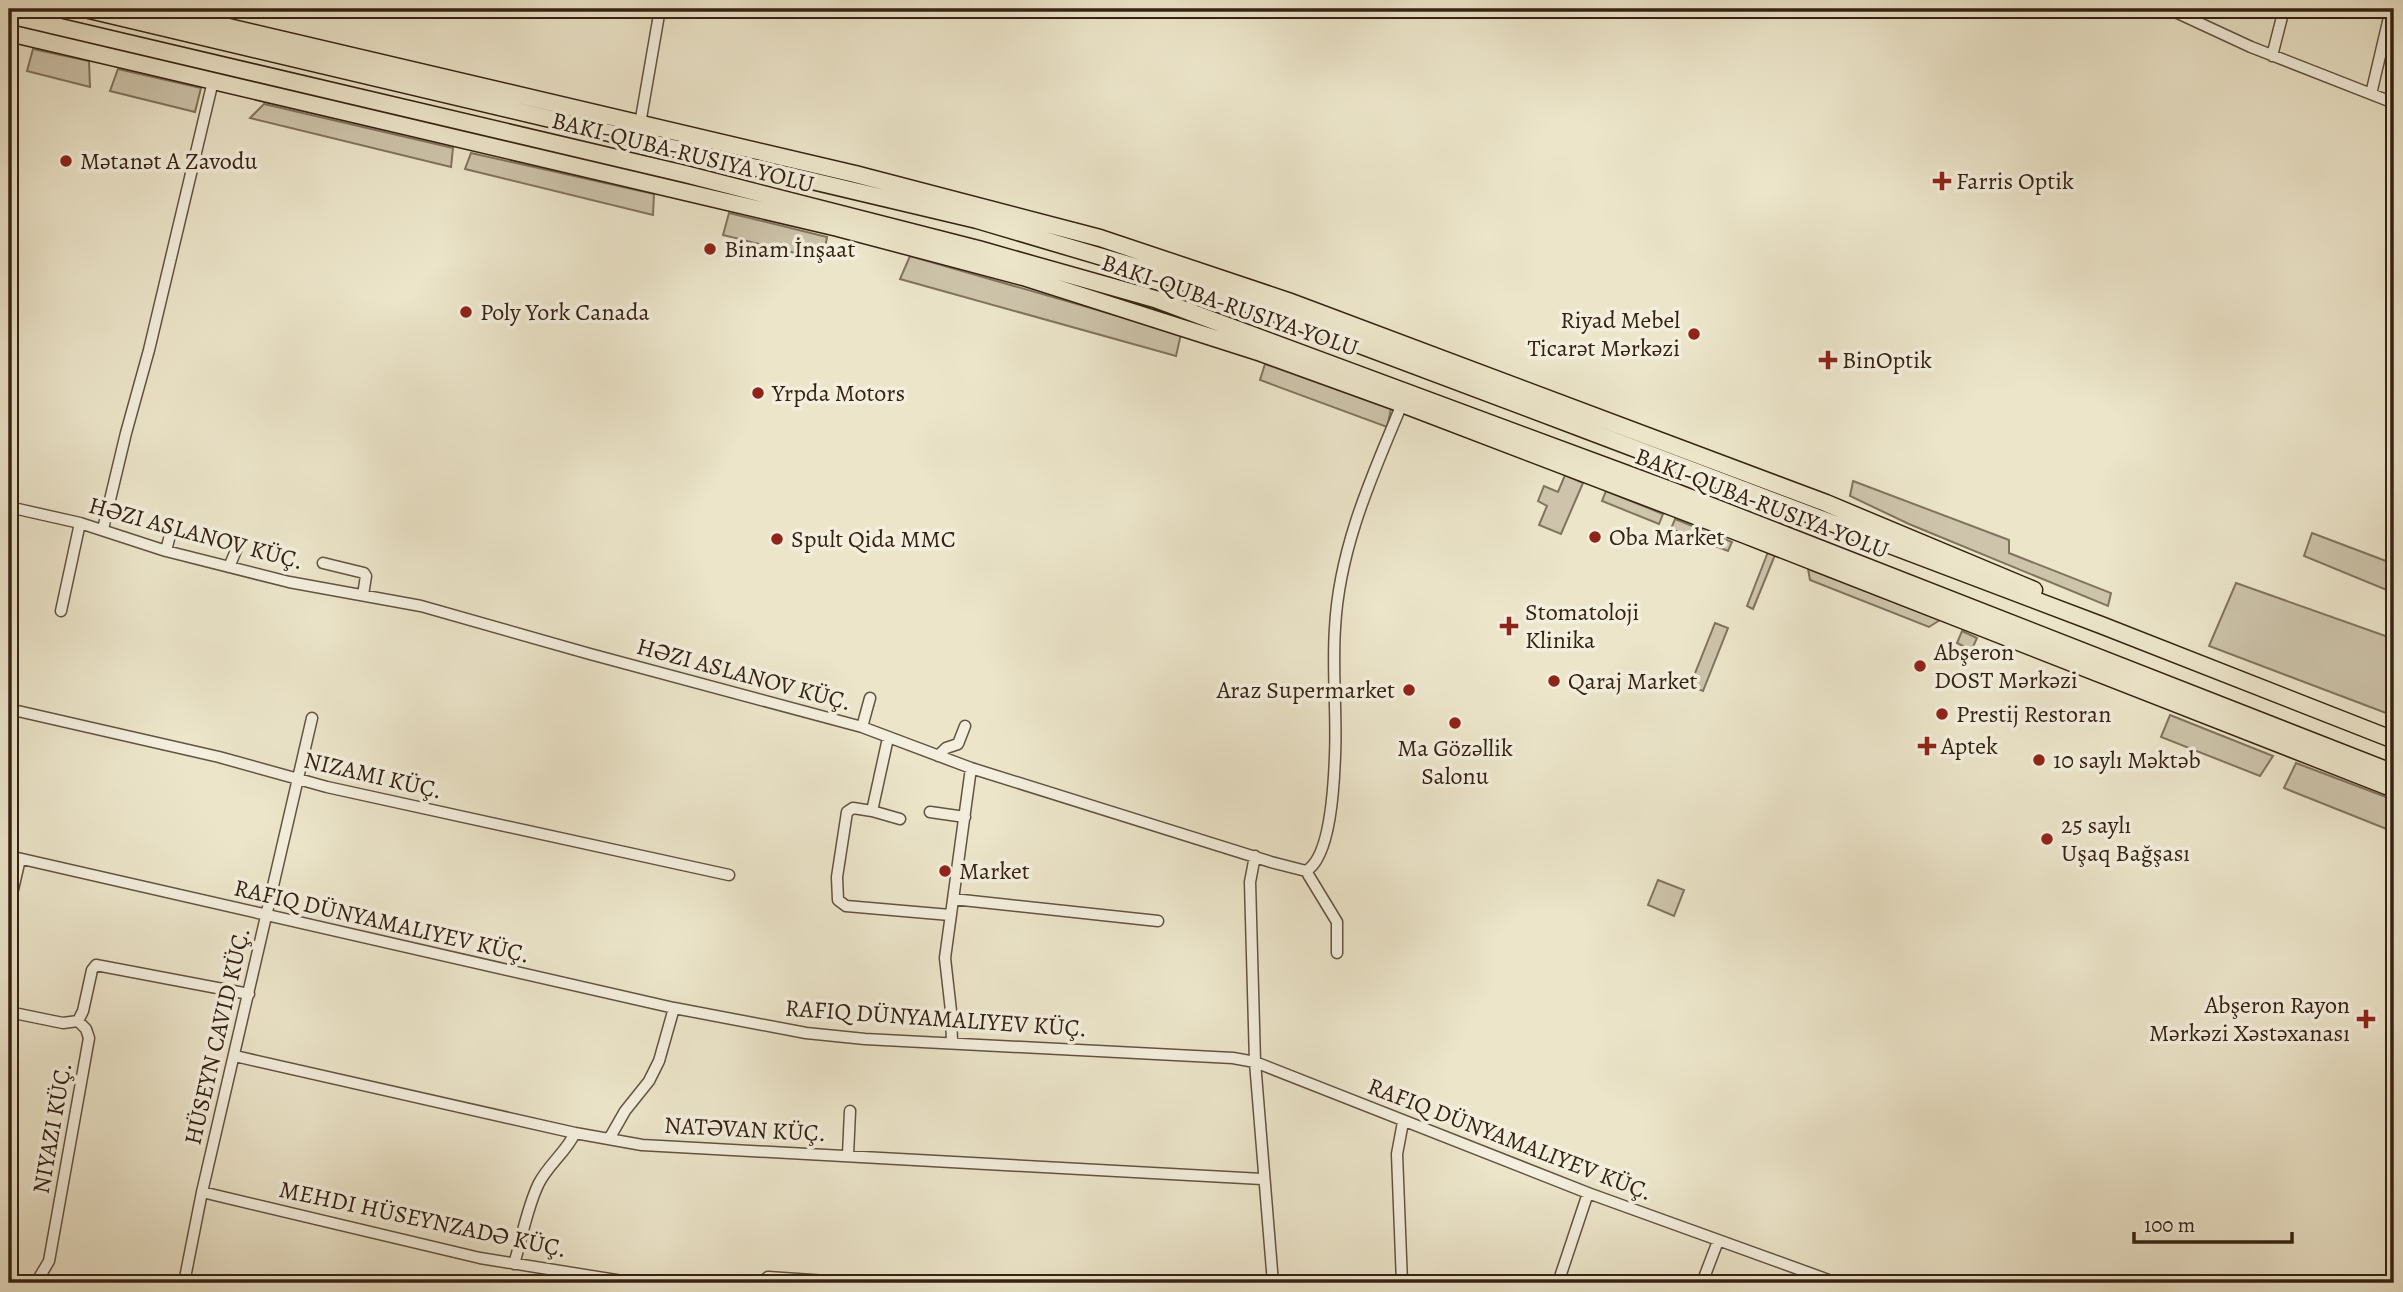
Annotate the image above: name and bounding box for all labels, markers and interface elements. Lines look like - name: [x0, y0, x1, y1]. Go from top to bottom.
- street label: BAKI-QUBA-RUSIYA YOLU: [548, 104, 818, 200]
- place label: Mətanət A Zavodu: [80, 145, 258, 177]
- marker: Mətanət A Zavodu: [58, 153, 74, 169]
- place label: Farris Optik: [1956, 165, 2074, 197]
- marker: Farris Optik: [1934, 173, 1950, 189]
- place label: Binam İnşaat: [724, 233, 856, 265]
- marker: Binam İnşaat: [702, 241, 718, 257]
- street label: BAKI-QUBA-RUSIYA YOLU: [1097, 246, 1363, 364]
- place label: Poly York Canada: [480, 296, 651, 328]
- marker: Poly York Canada: [458, 304, 474, 320]
- place label: Riyad Mebel Ticarət Mərkəzi: [1528, 304, 1680, 364]
- marker: Riyad Mebel Ticarət Mərkəzi: [1686, 326, 1702, 342]
- place label: BinOptik: [1842, 344, 1932, 376]
- marker: BinOptik: [1820, 352, 1836, 368]
- place label: Yrpda Motors: [771, 377, 905, 409]
- marker: Yrpda Motors: [750, 385, 766, 401]
- street label: BAKI-QUBA-RUSIYA YOLU: [1631, 440, 1893, 566]
- street label: HƏZI ASLANOV KÜÇ.: [85, 489, 307, 577]
- place label: Oba Market: [1609, 521, 1724, 553]
- place label: Spult Qida MMC: [791, 523, 956, 555]
- marker: Oba Market: [1587, 529, 1603, 545]
- marker: Spult Qida MMC: [769, 531, 785, 547]
- place label: Stomatoloji Klinika: [1525, 596, 1639, 656]
- marker: Stomatoloji Klinika: [1499, 616, 1519, 636]
- street label: HƏZI ASLANOV KÜÇ.: [633, 630, 855, 718]
- place label: Abşeron DOST Mərkəzi: [1933, 636, 2078, 696]
- marker: Abşeron DOST Mərkəzi: [1912, 658, 1928, 674]
- place label: Qaraj Market: [1568, 665, 1697, 697]
- marker: Qaraj Market: [1546, 673, 1562, 689]
- place label: Araz Supermarket: [1216, 674, 1395, 706]
- marker: Araz Supermarket: [1401, 682, 1417, 698]
- place label: Prestij Restoran: [1956, 698, 2111, 730]
- marker: Prestij Restoran: [1934, 706, 1950, 722]
- marker: Ma Gözəllik Salonu: [1447, 715, 1463, 731]
- place label: Aptek: [1940, 730, 1998, 762]
- place label: Ma Gözəllik Salonu: [1397, 732, 1513, 792]
- marker: Aptek: [1919, 738, 1935, 754]
- street label: NIZAMI KÜÇ.: [301, 744, 445, 806]
- place label: 10 saylı Məktəb: [2053, 744, 2201, 776]
- marker: 10 saylı Məktəb: [2031, 752, 2047, 768]
- place label: 25 saylı Uşaq Bağşası: [2061, 809, 2190, 869]
- marker: 25 saylı Uşaq Bağşası: [2039, 831, 2055, 847]
- place label: Market: [959, 855, 1030, 887]
- marker: Market: [937, 863, 953, 879]
- street label: RAFIQ DÜNYAMALIYEV KÜÇ.: [231, 871, 533, 971]
- street label: HÜSEYN CAVID KÜÇ.: [176, 924, 258, 1148]
- place label: Abşeron Rayon Mərkəzi Xəstəxanası: [2149, 989, 2350, 1049]
- street label: RAFIQ DÜNYAMALIYEV KÜÇ.: [784, 991, 1088, 1045]
- marker: Abşeron Rayon Mərkəzi Xəstəxanası: [2356, 1009, 2376, 1029]
- street label: NIYAZI KÜÇ.: [25, 1060, 79, 1196]
- street label: RAFIQ DÜNYAMALIYEV KÜÇ.: [1363, 1070, 1657, 1208]
- street label: NATƏVAN KÜÇ.: [663, 1109, 827, 1149]
- street label: MEHDI HÜSEYNZADƏ KÜÇ.: [276, 1173, 570, 1265]
- scale bar: [2134, 1201, 2291, 1245]
- text: 100 m: [2144, 1211, 2195, 1239]

